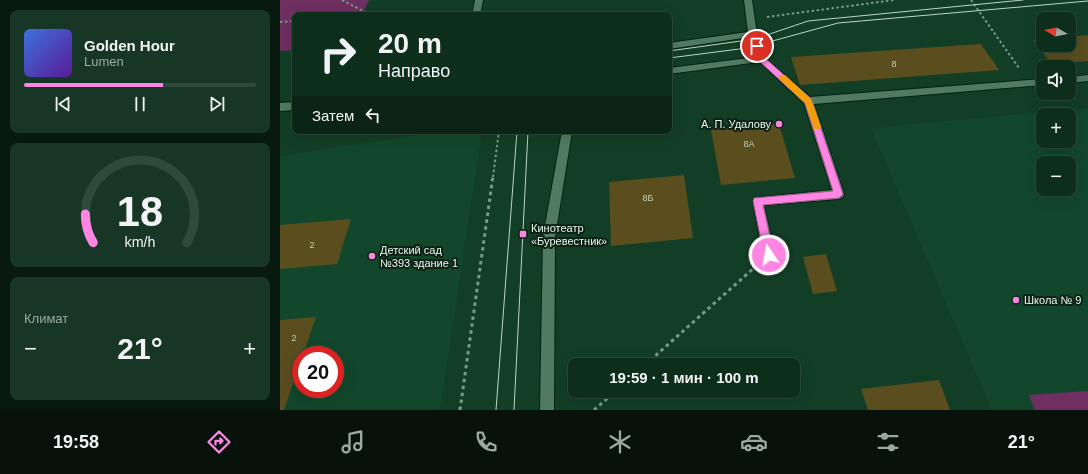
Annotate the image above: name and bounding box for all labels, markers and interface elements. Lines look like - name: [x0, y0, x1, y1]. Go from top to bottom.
- north arrow: [1036, 12, 1076, 52]
- map controls: [1036, 12, 1076, 196]
- icon: right: [312, 28, 364, 80]
- text: 20 m: [378, 28, 442, 59]
- pin: [740, 29, 774, 63]
- icon: arrive: [746, 35, 768, 57]
- text: Golden Hour: [84, 37, 175, 54]
- text: Lumen: [84, 54, 124, 69]
- house number: 8: [891, 59, 897, 69]
- button: sound: [1036, 60, 1076, 100]
- text: Направо: [378, 61, 450, 81]
- icon: previous: [52, 93, 74, 115]
- icon: pause: [129, 93, 151, 115]
- icon: next: [206, 93, 228, 115]
- icon: left: [362, 104, 384, 126]
- text: Затем: [312, 107, 354, 124]
- button: +: [1036, 108, 1076, 148]
- place label: А. П. Удалову: [701, 118, 771, 130]
- marker: А. П. Удалову: [774, 119, 784, 129]
- house number: 8А: [743, 139, 755, 149]
- button: −: [1036, 156, 1076, 196]
- text: 18: [117, 188, 163, 235]
- house number: 8Б: [643, 193, 654, 203]
- place label: Кинотеатр «Буревестник»: [531, 222, 607, 247]
- marker: Кинотеатр «Буревестник»: [518, 229, 528, 239]
- text: km/h: [125, 234, 156, 250]
- position arrow: [748, 234, 790, 276]
- house number: 2: [309, 240, 315, 250]
- place label: Детский сад №393 здание 1: [380, 244, 458, 269]
- marker: Детский сад №393 здание 1: [367, 251, 377, 261]
- place label: Школа № 9: [1024, 294, 1081, 306]
- marker: Школа № 9: [1011, 295, 1021, 305]
- text: Климат: [24, 311, 68, 326]
- text: 21°: [117, 332, 163, 365]
- house number: 2: [291, 333, 297, 343]
- text: −: [24, 336, 37, 361]
- text: +: [243, 336, 256, 361]
- speed limit sign: 20: [292, 346, 344, 398]
- text: 19:59 · 1 мин · 100 m: [609, 369, 759, 386]
- icon: directions: [205, 428, 233, 456]
- icon: music: [339, 428, 367, 456]
- icon: phone: [472, 428, 500, 456]
- icon: climate: [606, 428, 634, 456]
- icon: car: [740, 428, 768, 456]
- icon: filters: [874, 428, 902, 456]
- text: 19:58: [53, 432, 99, 452]
- text: 21°: [1008, 432, 1035, 452]

